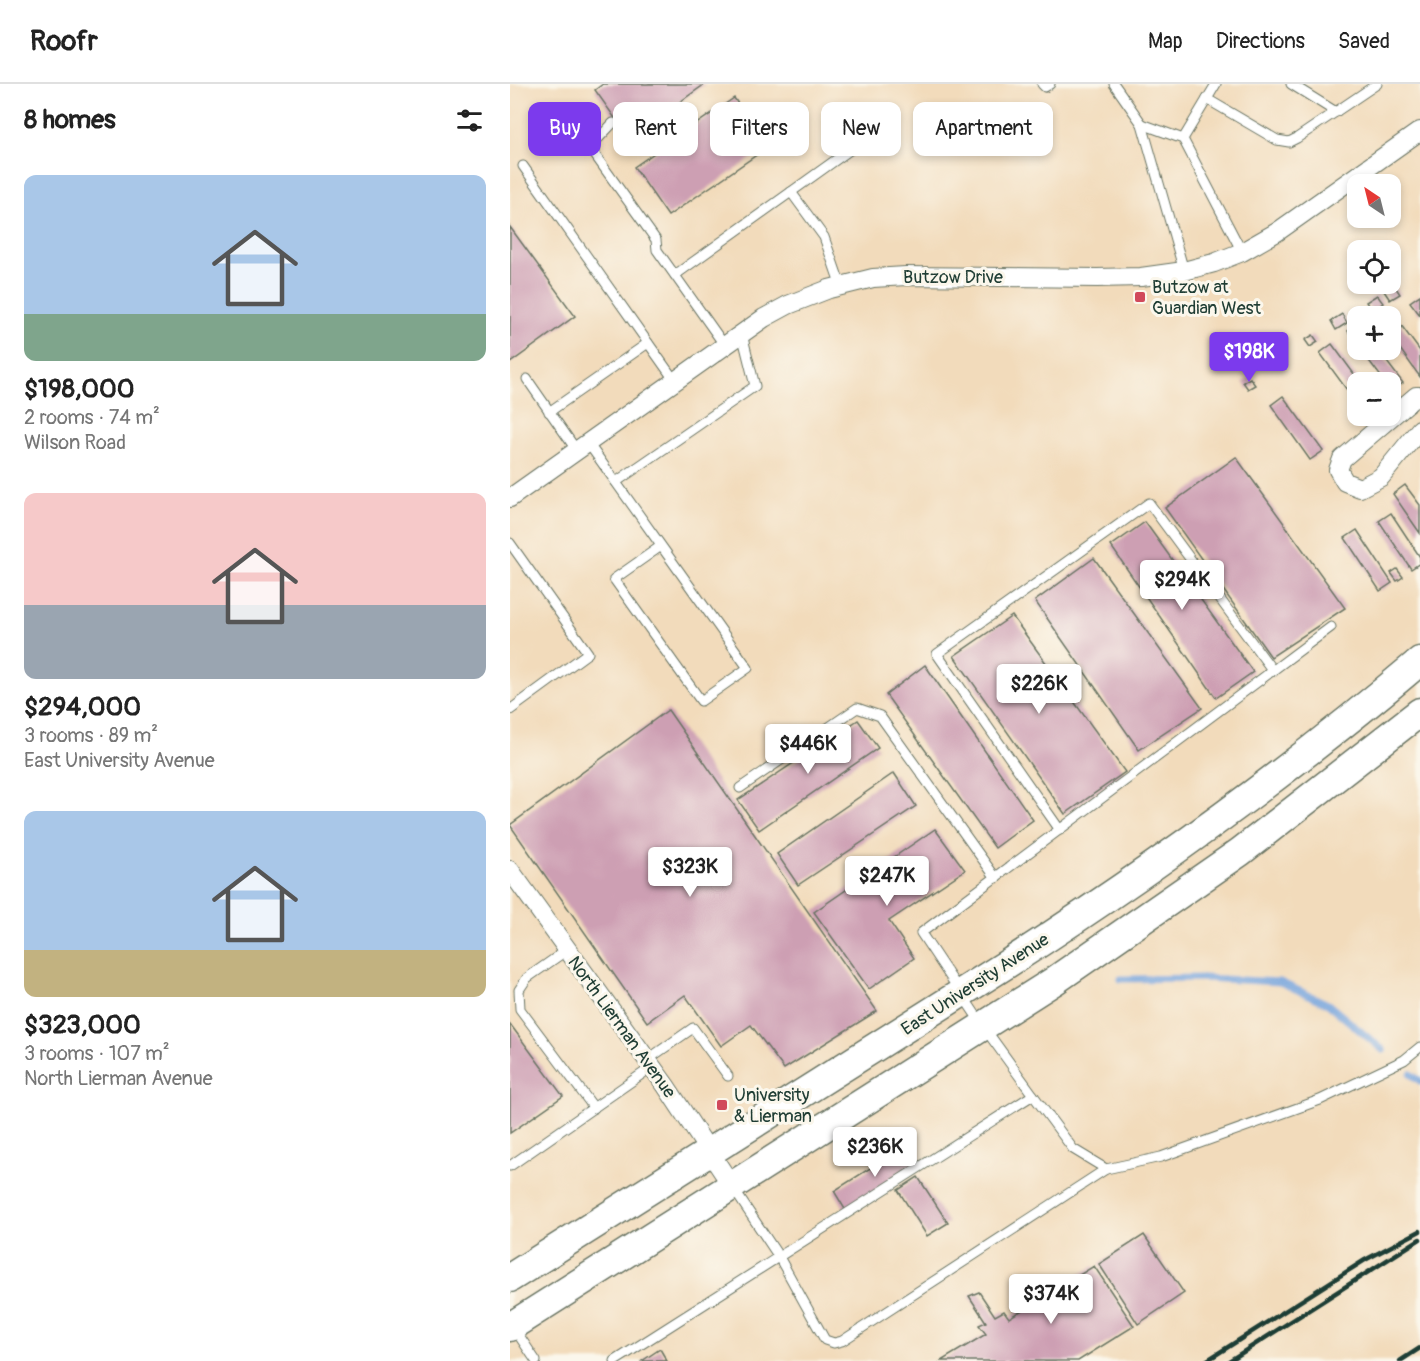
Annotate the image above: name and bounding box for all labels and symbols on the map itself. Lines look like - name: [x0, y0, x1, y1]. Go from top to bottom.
- north arrow: [1347, 174, 1401, 228]
- street label: Butzow Drive: [903, 266, 1003, 289]
- place label: Butzow at Guardian West: [1152, 276, 1262, 320]
- marker: Butzow at Guardian West: [1133, 290, 1147, 304]
- pin: $198K: [1207, 332, 1291, 383]
- pin: $294K: [1140, 560, 1224, 611]
- pin: $226K: [997, 664, 1081, 715]
- pin: $446K: [766, 724, 850, 775]
- pin: $323K: [648, 847, 732, 898]
- pin: $247K: [845, 856, 929, 907]
- street label: East University Avenue: [897, 928, 1054, 1041]
- street label: North Lierman Avenue: [562, 952, 681, 1103]
- place label: University & Lierman: [734, 1084, 812, 1128]
- marker: University & Lierman: [715, 1098, 729, 1112]
- pin: $236K: [833, 1127, 917, 1178]
- pin: $374K: [1009, 1274, 1093, 1325]

